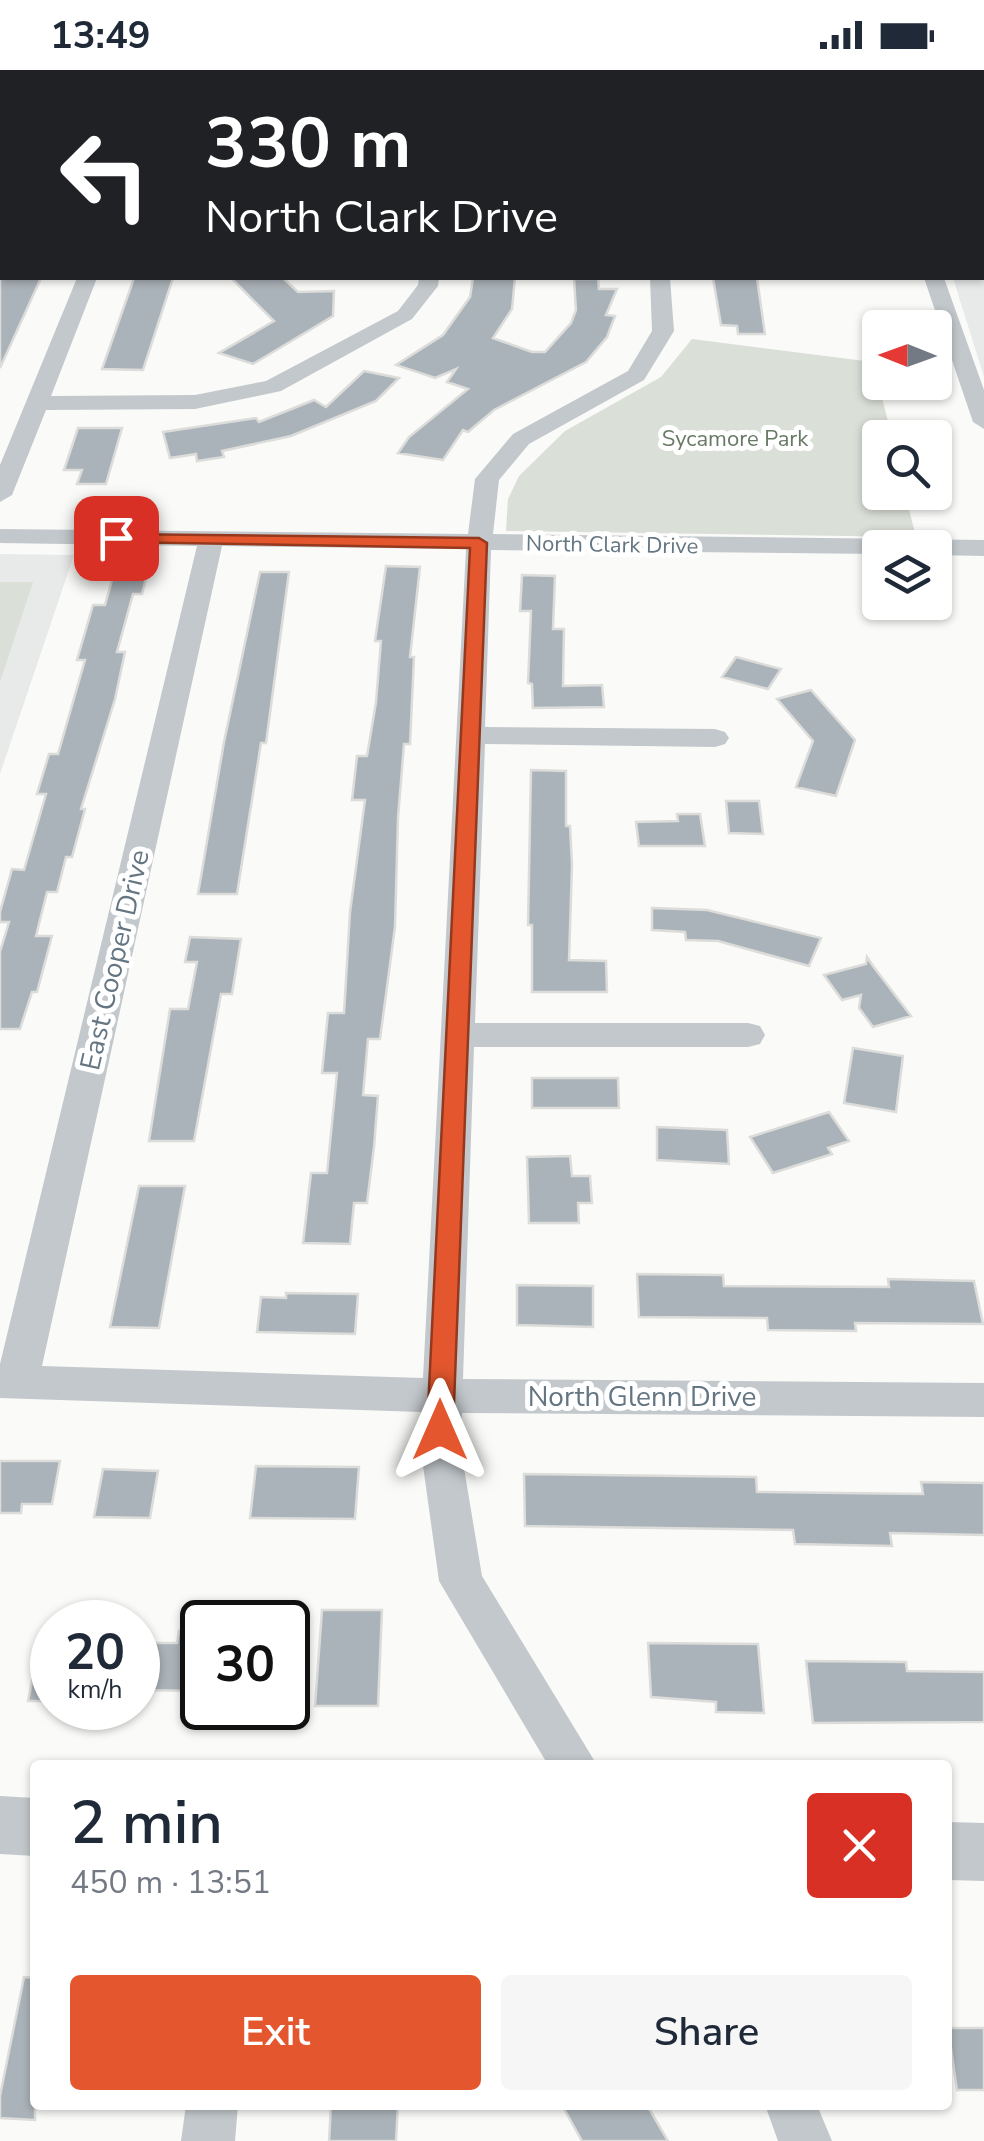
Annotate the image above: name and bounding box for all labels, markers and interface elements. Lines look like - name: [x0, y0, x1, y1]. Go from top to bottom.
- text: 13:49: [50, 10, 151, 61]
- text: 330 m: [205, 96, 411, 192]
- icon: left: [40, 110, 170, 240]
- text: North Clark Drive: [205, 187, 558, 248]
- north arrow: [862, 310, 952, 400]
- map controls: [862, 310, 952, 620]
- button: search: [862, 420, 952, 510]
- park label: Sycamore Park: [662, 424, 809, 454]
- pin: [74, 496, 159, 581]
- icon: arrive: [89, 511, 144, 566]
- street label: North Clark Drive: [525, 528, 699, 562]
- button: layers: [862, 530, 952, 620]
- street label: East Cooper Drive: [71, 846, 159, 1074]
- position arrow: [388, 1378, 492, 1482]
- street label: North Glenn Drive: [528, 1378, 756, 1416]
- speed limit sign: 30: [180, 1600, 310, 1730]
- text: 20: [65, 1618, 125, 1687]
- text: km/h: [67, 1673, 123, 1707]
- text: 2 min: [70, 1782, 223, 1864]
- button: close: [807, 1793, 912, 1898]
- text: 450 m · 13:51: [70, 1861, 271, 1904]
- button: Exit: [70, 1975, 481, 2090]
- button: Share: [501, 1975, 912, 2090]

